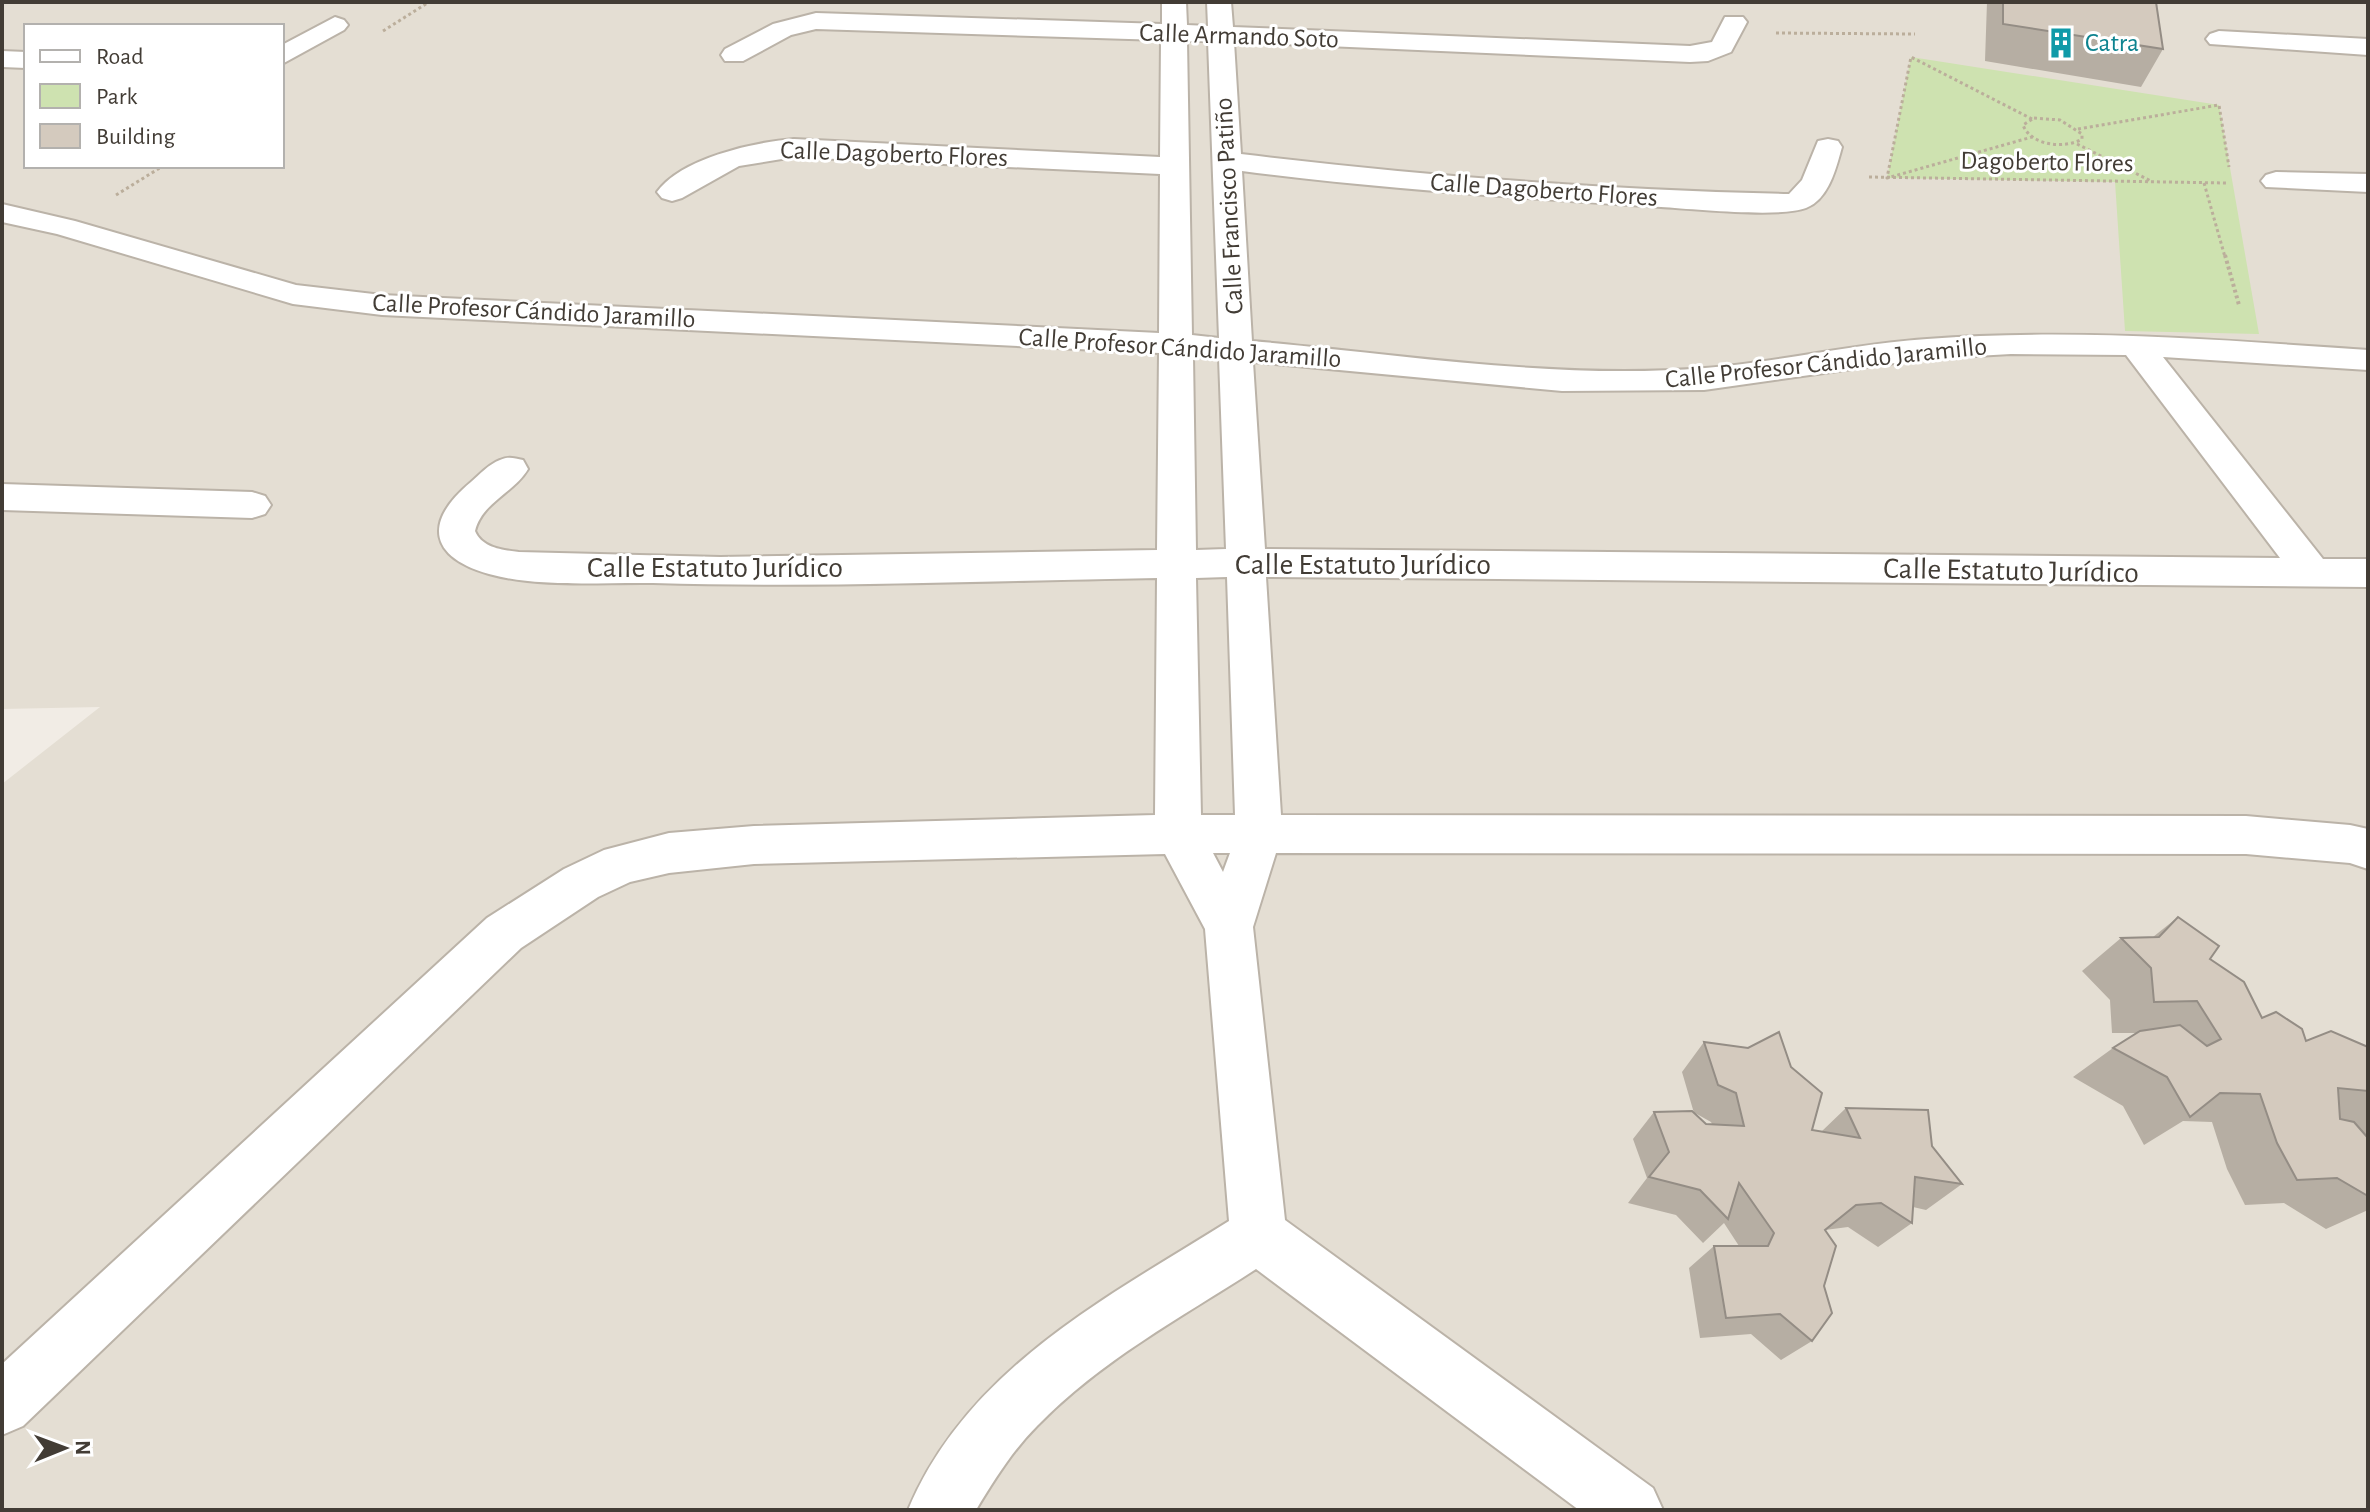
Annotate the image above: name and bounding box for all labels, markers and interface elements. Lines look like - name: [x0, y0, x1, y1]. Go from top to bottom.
- street label: Calle Armando Soto: [1139, 20, 1339, 52]
- legend: [24, 24, 284, 168]
- building icon: Catra: [2044, 26, 2078, 60]
- place label: Catra: [2085, 30, 2139, 56]
- text: Road: [96, 45, 144, 69]
- text: Park: [96, 85, 137, 109]
- street label: Calle Francisco Patiño: [1210, 97, 1248, 315]
- text: Building: [96, 125, 175, 149]
- street label: Calle Dagoberto Flores: [780, 137, 1008, 171]
- street label: Dagoberto Flores: [1960, 147, 2134, 177]
- street label: Calle Dagoberto Flores: [1429, 169, 1659, 211]
- street label: Calle Profesor Cándido Jaramillo: [372, 290, 696, 332]
- street label: Calle Profesor Cándido Jaramillo: [1018, 324, 1342, 372]
- street label: Calle Profesor Cándido Jaramillo: [1664, 333, 1988, 393]
- street label: Calle Estatuto Jurídico: [1235, 550, 1491, 580]
- street label: Calle Estatuto Jurídico: [587, 553, 843, 583]
- street label: Calle Estatuto Jurídico: [1883, 554, 2139, 588]
- north arrow: [24, 1408, 104, 1488]
- text: N: [72, 1440, 94, 1456]

